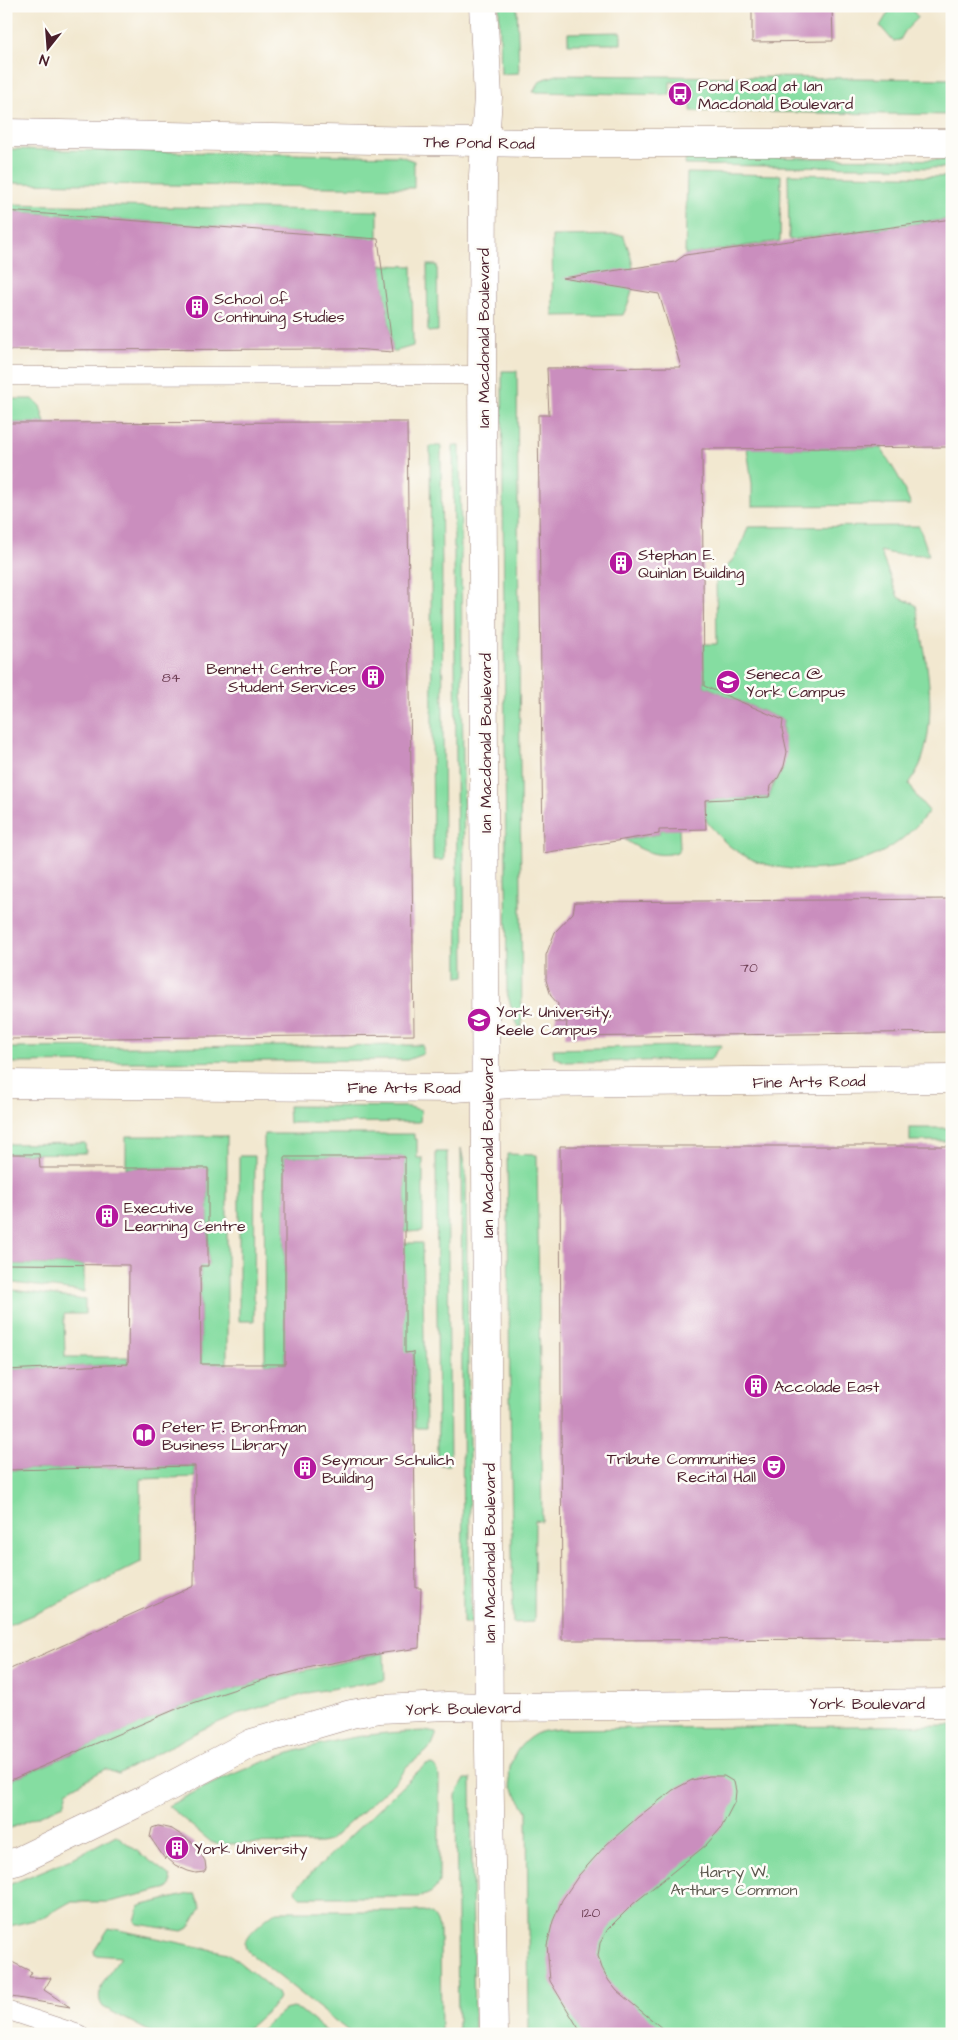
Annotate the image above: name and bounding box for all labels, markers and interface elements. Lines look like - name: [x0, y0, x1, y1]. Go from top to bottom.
- north arrow: [22, 22, 72, 72]
- text: N: [37, 49, 52, 70]
- place label: Pond Road at Ian Macdonald Boulevard: [698, 75, 853, 115]
- bus stop icon: Pond Road at Ian Macdonald Boulevard: [667, 81, 693, 107]
- street label: The Pond Road: [423, 131, 535, 155]
- street label: Ian Macdonald Boulevard: [473, 248, 495, 428]
- place label: School of Continuing Studies: [214, 288, 345, 329]
- building icon: School of Continuing Studies: [184, 294, 210, 320]
- place label: Stephan E. Quinlan Building: [638, 544, 744, 585]
- building icon: Stephan E. Quinlan Building: [608, 550, 634, 576]
- street label: Ian Macdonald Boulevard: [475, 653, 497, 833]
- place label: Bennett Centre for Student Services: [206, 658, 356, 698]
- place label: Seneca @ York Campus: [746, 663, 846, 703]
- building icon: Bennett Centre for Student Services: [360, 664, 386, 690]
- house number: 84: [162, 668, 181, 688]
- school or university icon: Seneca @ York Campus: [715, 669, 741, 695]
- house number: 70: [740, 958, 758, 978]
- place label: York University, Keele Campus: [496, 1001, 612, 1041]
- school or university icon: York University, Keele Campus: [466, 1007, 492, 1033]
- street label: Ian Macdonald Boulevard: [477, 1058, 499, 1238]
- street label: Fine Arts Road: [752, 1070, 866, 1094]
- street label: Fine Arts Road: [347, 1077, 461, 1099]
- place label: Executive Learning Centre: [124, 1197, 246, 1238]
- building icon: Executive Learning Centre: [94, 1203, 120, 1229]
- building icon: Accolade East: [743, 1373, 769, 1399]
- place label: Accolade East: [774, 1376, 880, 1398]
- place label: Peter F. Bronfman Business Library: [162, 1416, 306, 1457]
- library icon: Peter F. Bronfman Business Library: [131, 1422, 157, 1448]
- place label: Tribute Communities Recital Hall: [607, 1448, 756, 1488]
- place label: Seymour Schulich Building: [322, 1449, 454, 1490]
- theatre icon: Tribute Communities Recital Hall: [761, 1454, 787, 1480]
- building icon: Seymour Schulich Building: [292, 1455, 318, 1481]
- street label: Ian Macdonald Boulevard: [479, 1463, 501, 1643]
- street label: York Boulevard: [809, 1693, 925, 1715]
- street label: York Boulevard: [405, 1697, 521, 1721]
- building icon: York University: [164, 1835, 190, 1861]
- place label: York University: [194, 1838, 308, 1861]
- park label: Harry W. Arthurs Common: [670, 1861, 798, 1901]
- house number: 120: [582, 1903, 600, 1923]

